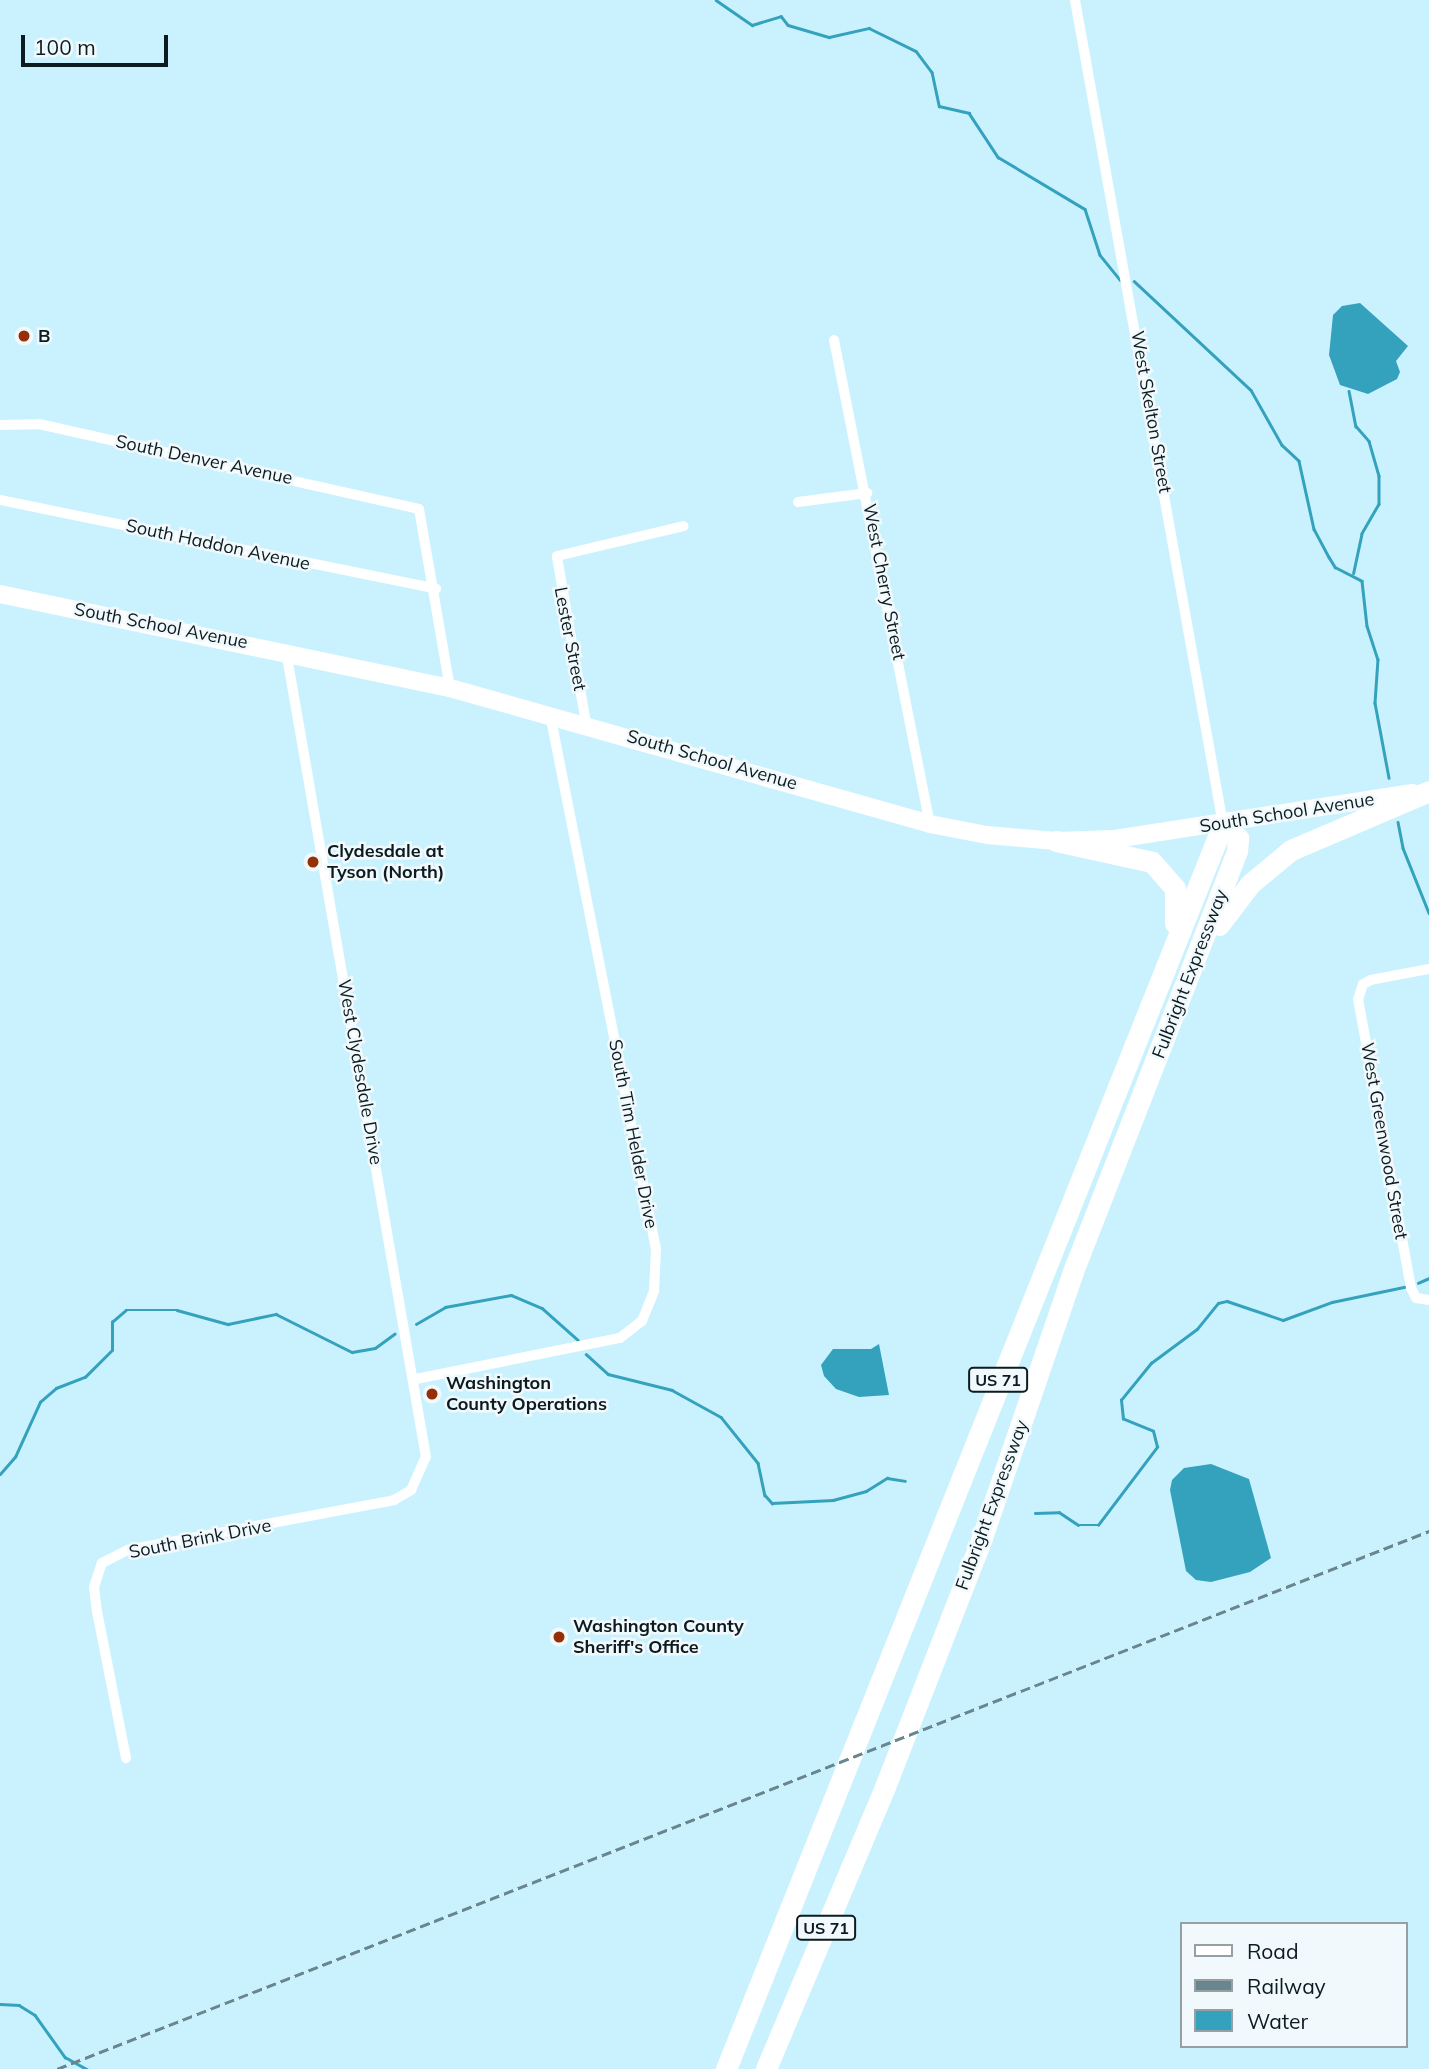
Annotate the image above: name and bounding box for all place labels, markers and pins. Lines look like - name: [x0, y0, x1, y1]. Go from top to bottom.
- place label: B: [38, 325, 50, 347]
- marker: B: [16, 328, 32, 344]
- place label: Clydesdale at Tyson (North): [327, 841, 444, 884]
- marker: Clydesdale at Tyson (North): [305, 854, 321, 870]
- place label: Washington County Operations: [446, 1373, 607, 1416]
- marker: Washington County Operations: [424, 1386, 440, 1402]
- place label: Washington County Sheriff's Office: [573, 1616, 744, 1658]
- marker: Washington County Sheriff's Office: [551, 1629, 567, 1645]

